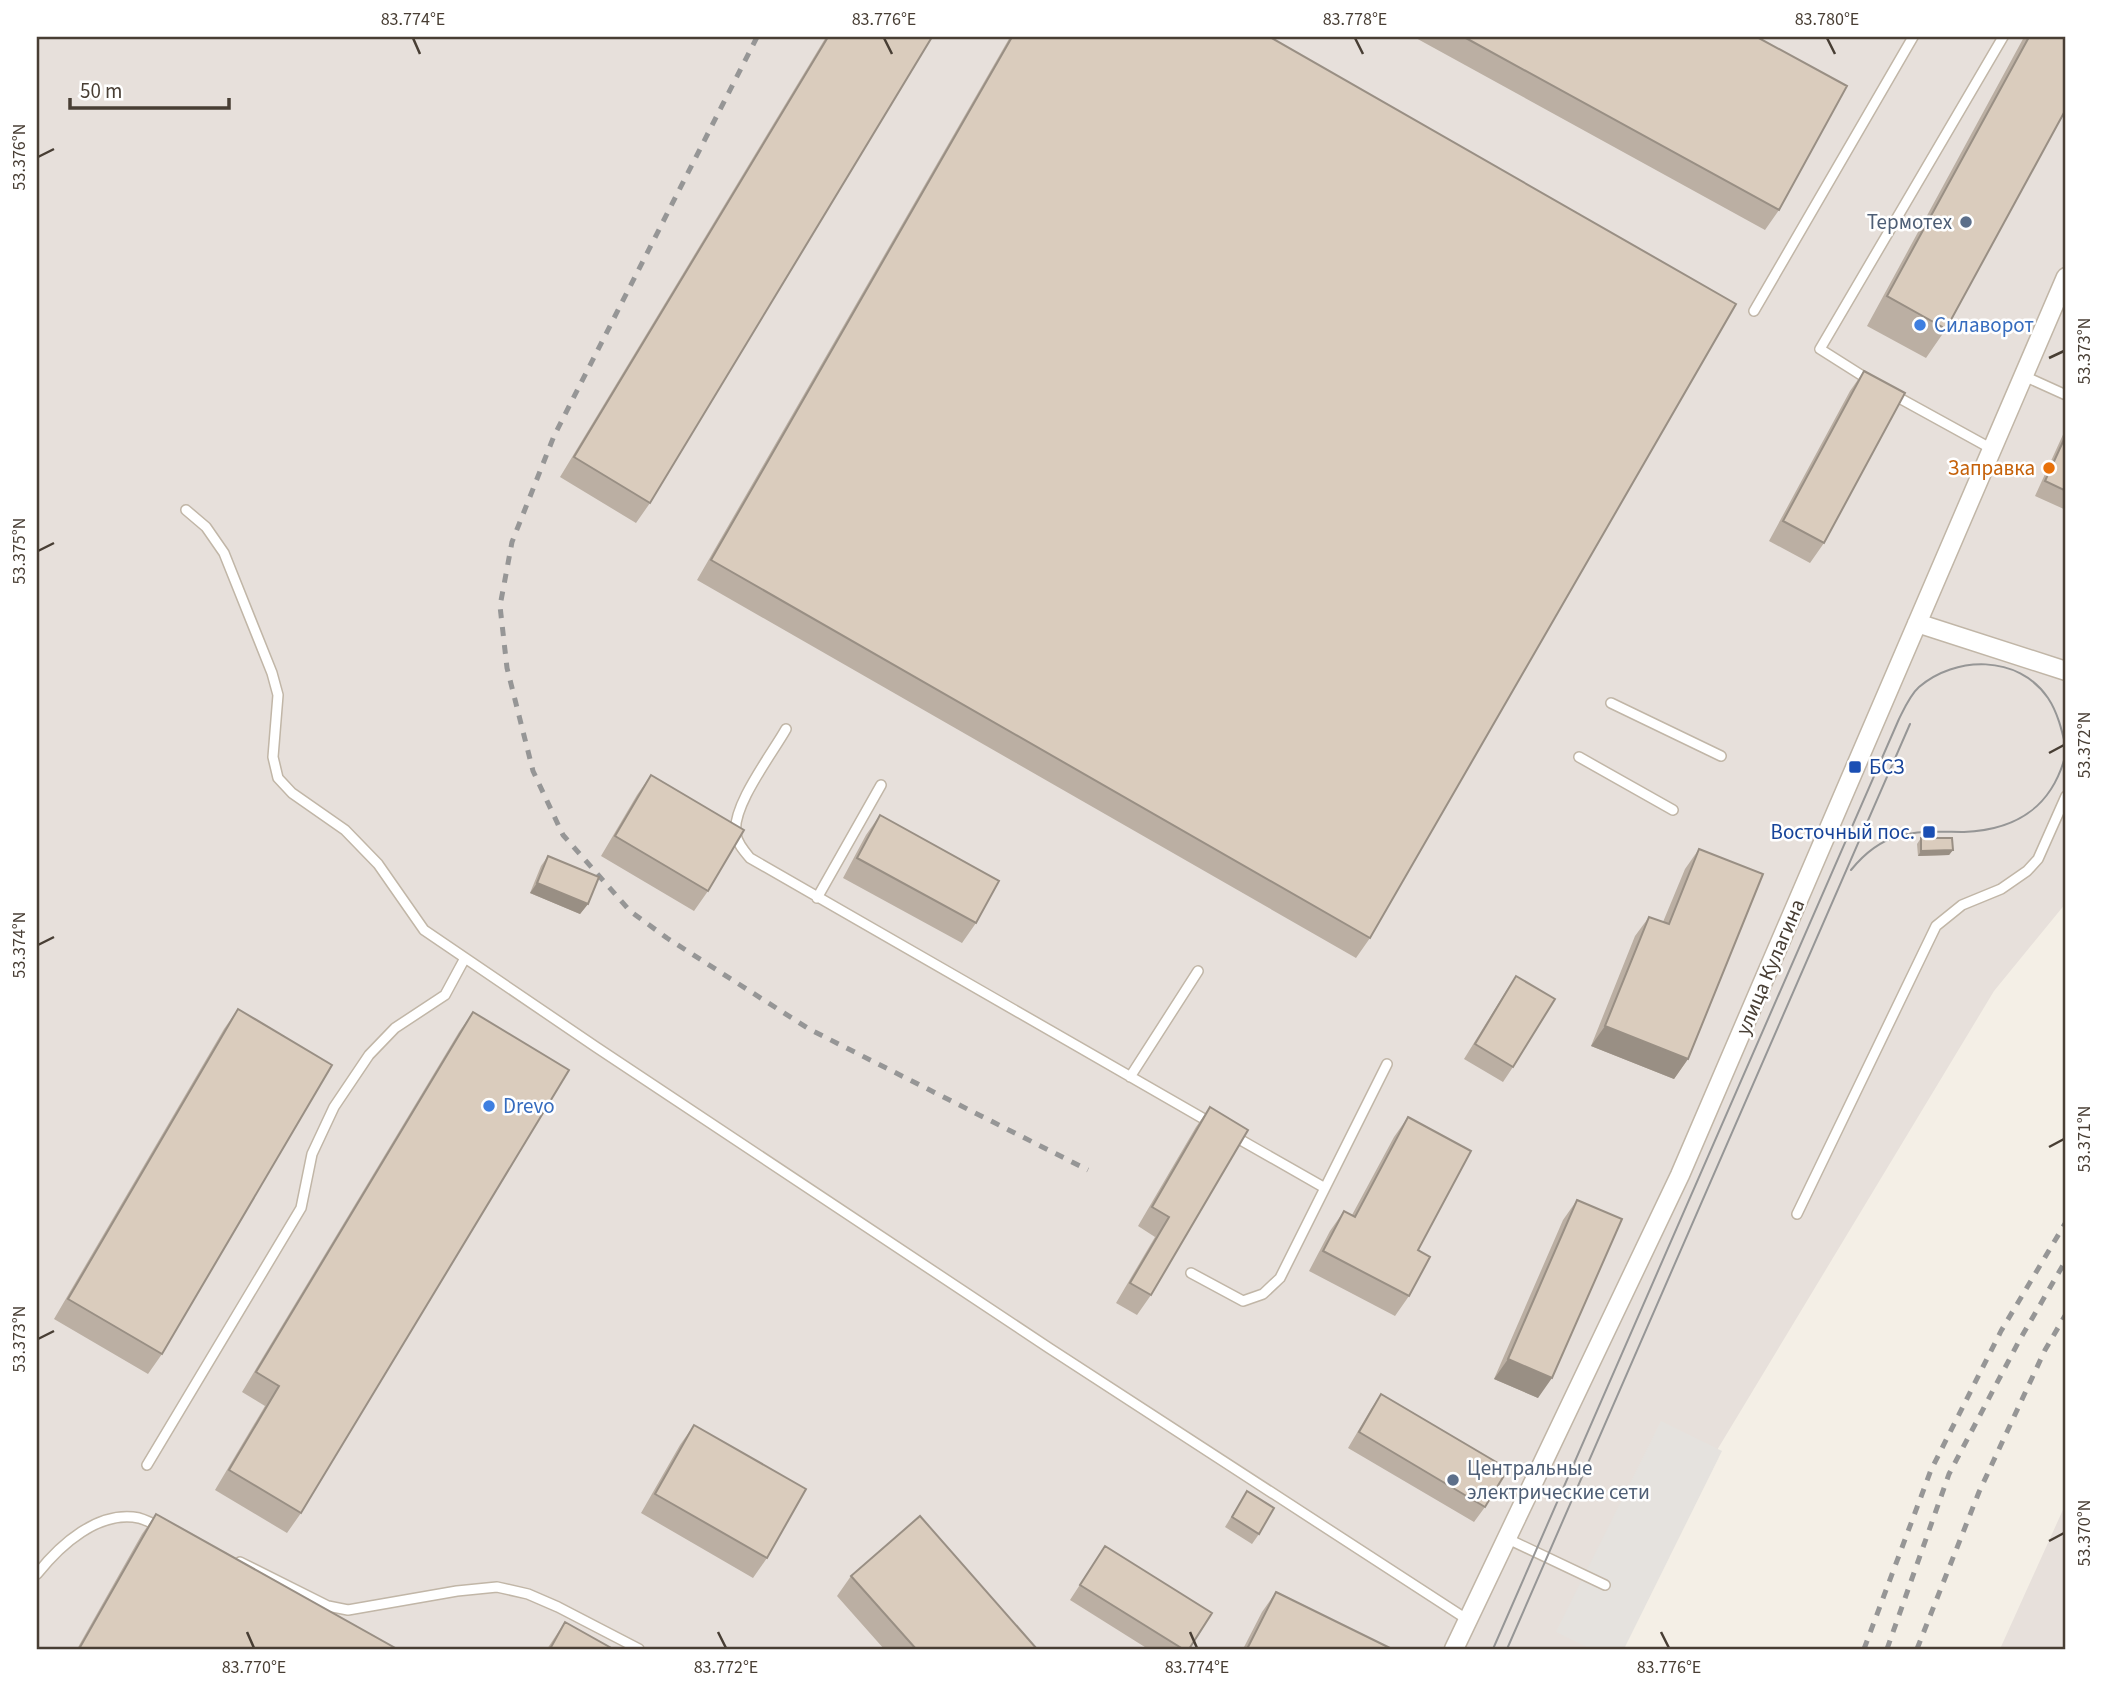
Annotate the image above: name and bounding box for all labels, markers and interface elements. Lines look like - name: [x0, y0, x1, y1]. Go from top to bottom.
- text: 83.774°E: [381, 7, 445, 32]
- text: 83.776°E: [852, 7, 916, 32]
- text: 83.778°E: [1323, 7, 1387, 32]
- text: 83.780°E: [1795, 7, 1859, 32]
- scale bar: [70, 66, 229, 110]
- text: 50 m: [80, 76, 122, 106]
- text: 53.376°N: [7, 124, 32, 190]
- place label: Термотех: [1867, 207, 1953, 237]
- marker: Термотех: [1958, 214, 1974, 230]
- place label: Силаворот: [1934, 310, 2034, 340]
- marker: Силаворот: [1912, 317, 1928, 333]
- text: 53.373°N: [2072, 318, 2097, 384]
- place label: Заправка: [1948, 453, 2035, 483]
- marker: Заправка: [2041, 460, 2057, 476]
- text: 53.375°N: [7, 518, 32, 584]
- text: 53.372°N: [2072, 712, 2097, 778]
- place label: БСЗ: [1869, 752, 1905, 782]
- marker: БСЗ: [1847, 759, 1863, 775]
- place label: Восточный пос.: [1771, 817, 1915, 847]
- marker: Восточный пос.: [1921, 824, 1937, 840]
- street label: улица Кулагина: [1728, 894, 1812, 1040]
- text: 53.374°N: [7, 912, 32, 978]
- place label: Drevo: [503, 1091, 555, 1121]
- marker: Drevo: [481, 1098, 497, 1114]
- text: 53.371°N: [2072, 1106, 2097, 1172]
- text: 53.373°N: [7, 1306, 32, 1372]
- place label: Центральные электрические сети: [1467, 1453, 1650, 1507]
- marker: Центральные электрические сети: [1445, 1472, 1461, 1488]
- text: 53.370°N: [2072, 1500, 2097, 1566]
- text: 83.770°E: [222, 1655, 286, 1680]
- text: 83.772°E: [694, 1655, 758, 1680]
- text: 83.774°E: [1165, 1655, 1229, 1680]
- text: 83.776°E: [1637, 1655, 1701, 1680]

